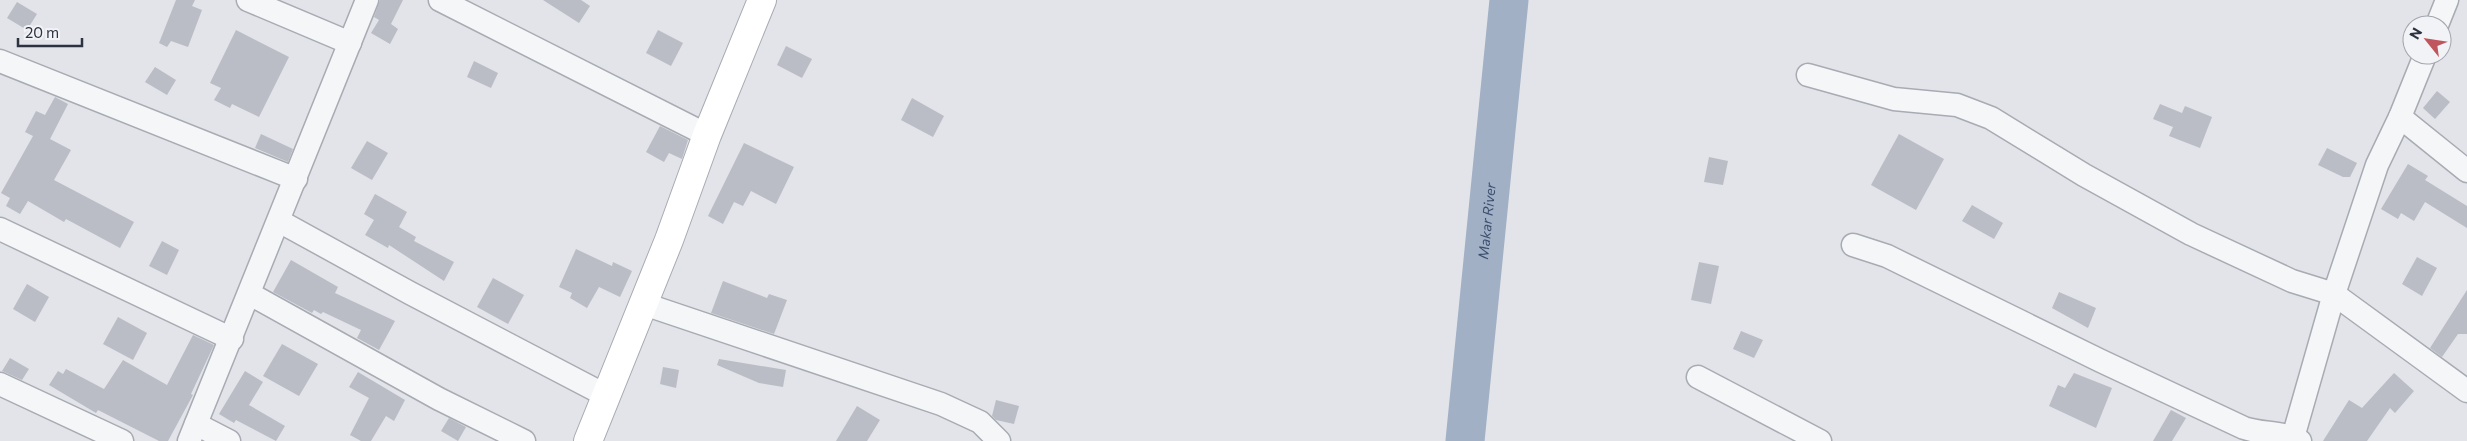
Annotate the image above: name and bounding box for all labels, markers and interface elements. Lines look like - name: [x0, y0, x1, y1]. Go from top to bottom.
- scale bar: [18, 15, 81, 47]
- north arrow: [2402, 15, 2452, 65]
- text: 20 m: [25, 23, 59, 41]
- text: N: [2405, 24, 2425, 42]
- water label: Makar River: [1474, 182, 1499, 260]

